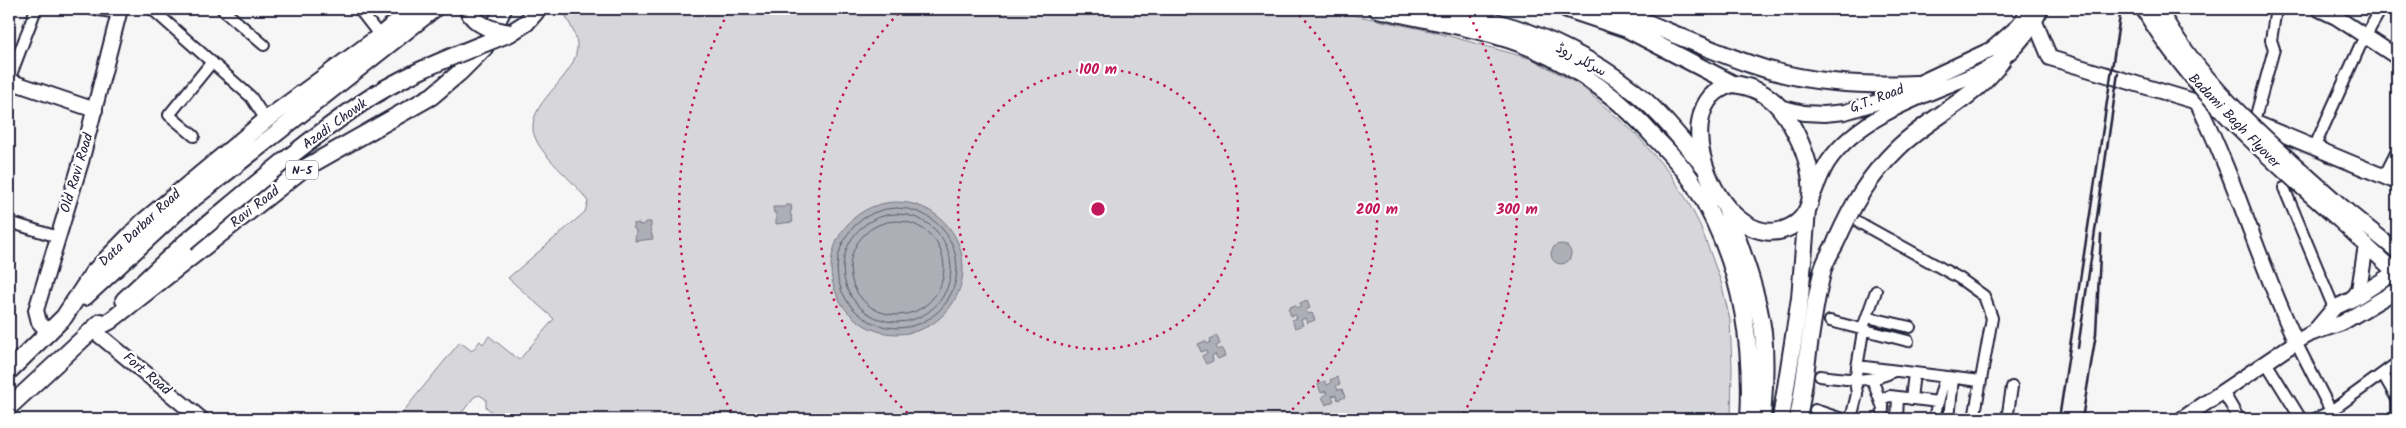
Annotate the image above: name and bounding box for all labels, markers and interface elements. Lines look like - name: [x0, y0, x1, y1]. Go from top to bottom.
- street label: سرکلر روڈ: [1552, 37, 1610, 83]
- text: 100 m: [1079, 58, 1117, 82]
- street label: Badami Bagh Flyover: [2183, 68, 2286, 175]
- street label: G.T. Road: [1847, 78, 1908, 119]
- street label: Azadi Chowk: [298, 93, 372, 155]
- street label: Old Ravi Road: [54, 129, 100, 216]
- road number: N-5: [286, 160, 318, 180]
- street label: Ravi Road: [226, 180, 285, 233]
- street label: Data Darbar Road: [94, 183, 187, 272]
- text: 200 m: [1356, 198, 1398, 222]
- text: 300 m: [1495, 198, 1538, 222]
- centre of rings: [1089, 200, 1107, 218]
- street label: Fort Road: [118, 347, 177, 402]

